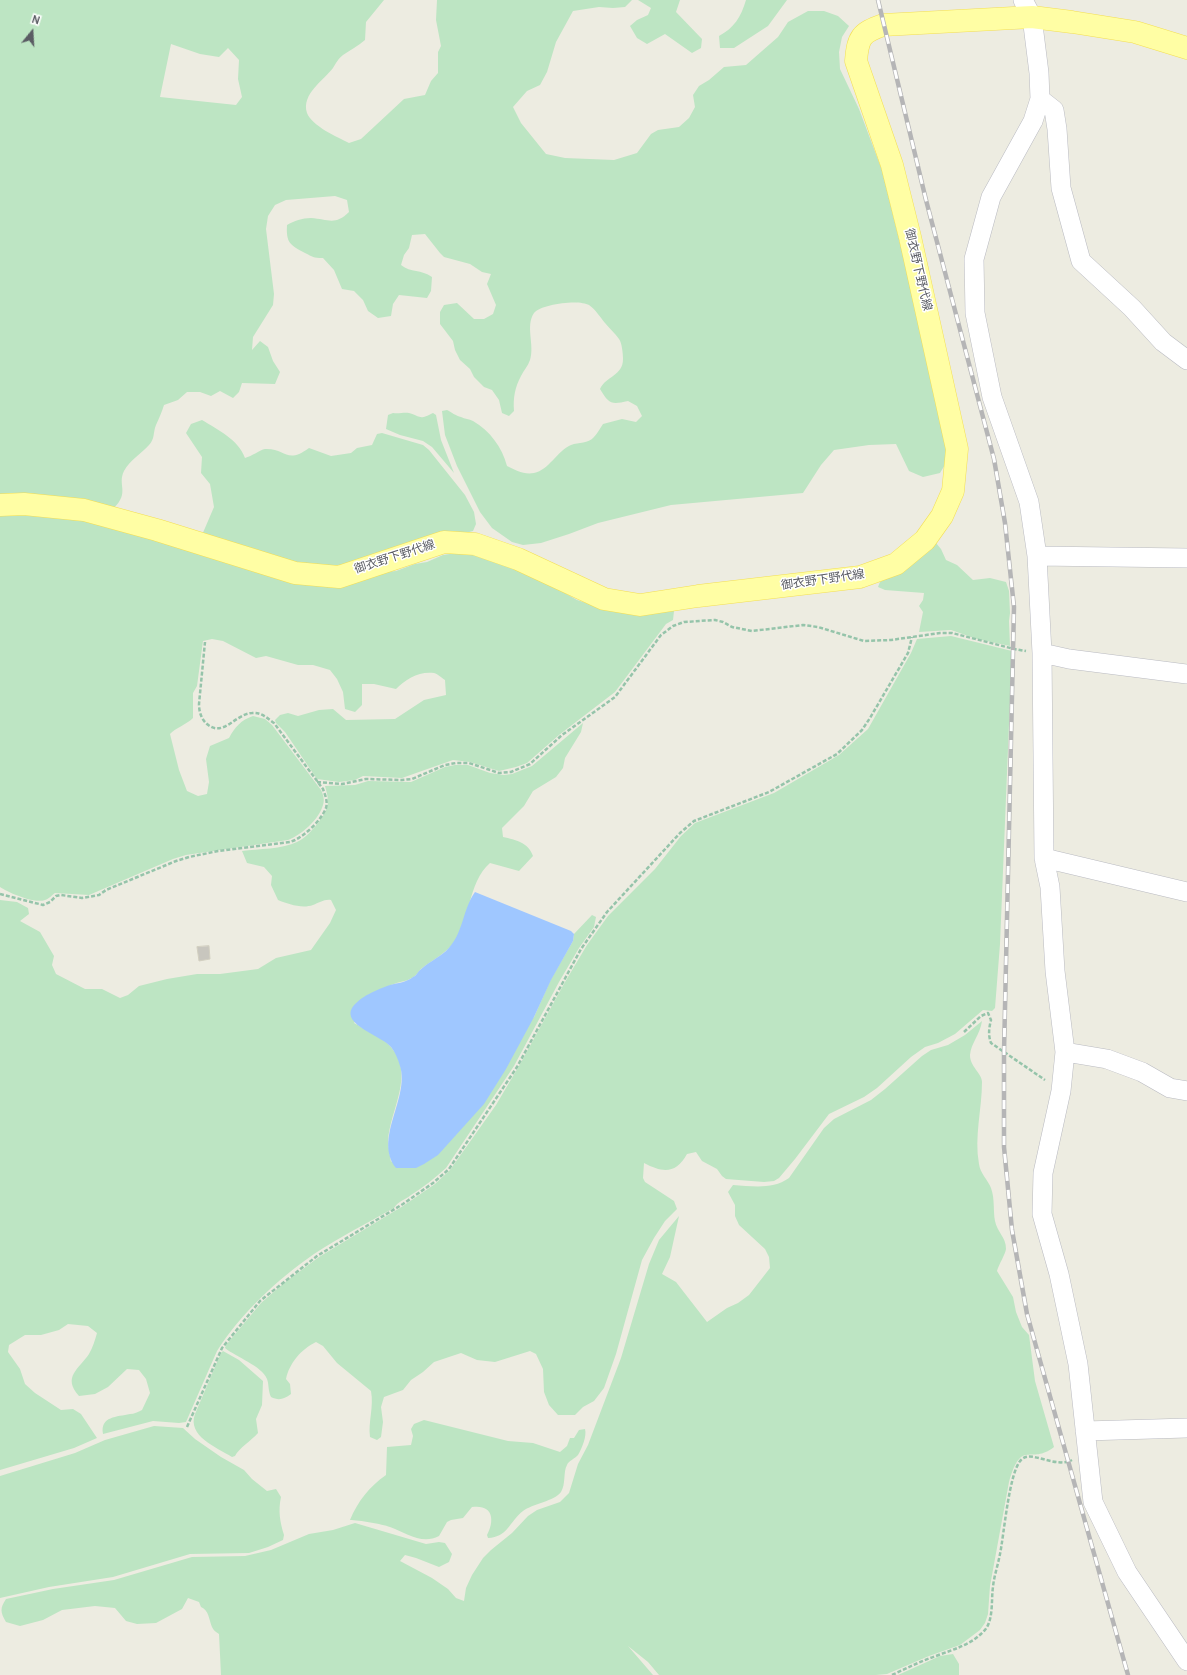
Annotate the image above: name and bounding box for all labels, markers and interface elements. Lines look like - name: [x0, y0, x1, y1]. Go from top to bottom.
- north arrow: [12, 12, 52, 52]
- text: N: [30, 13, 42, 28]
- street label: 御衣野下野代線: [901, 227, 933, 313]
- street label: 御衣野下野代線: [353, 538, 437, 578]
- street label: 御衣野下野代線: [780, 568, 866, 594]

